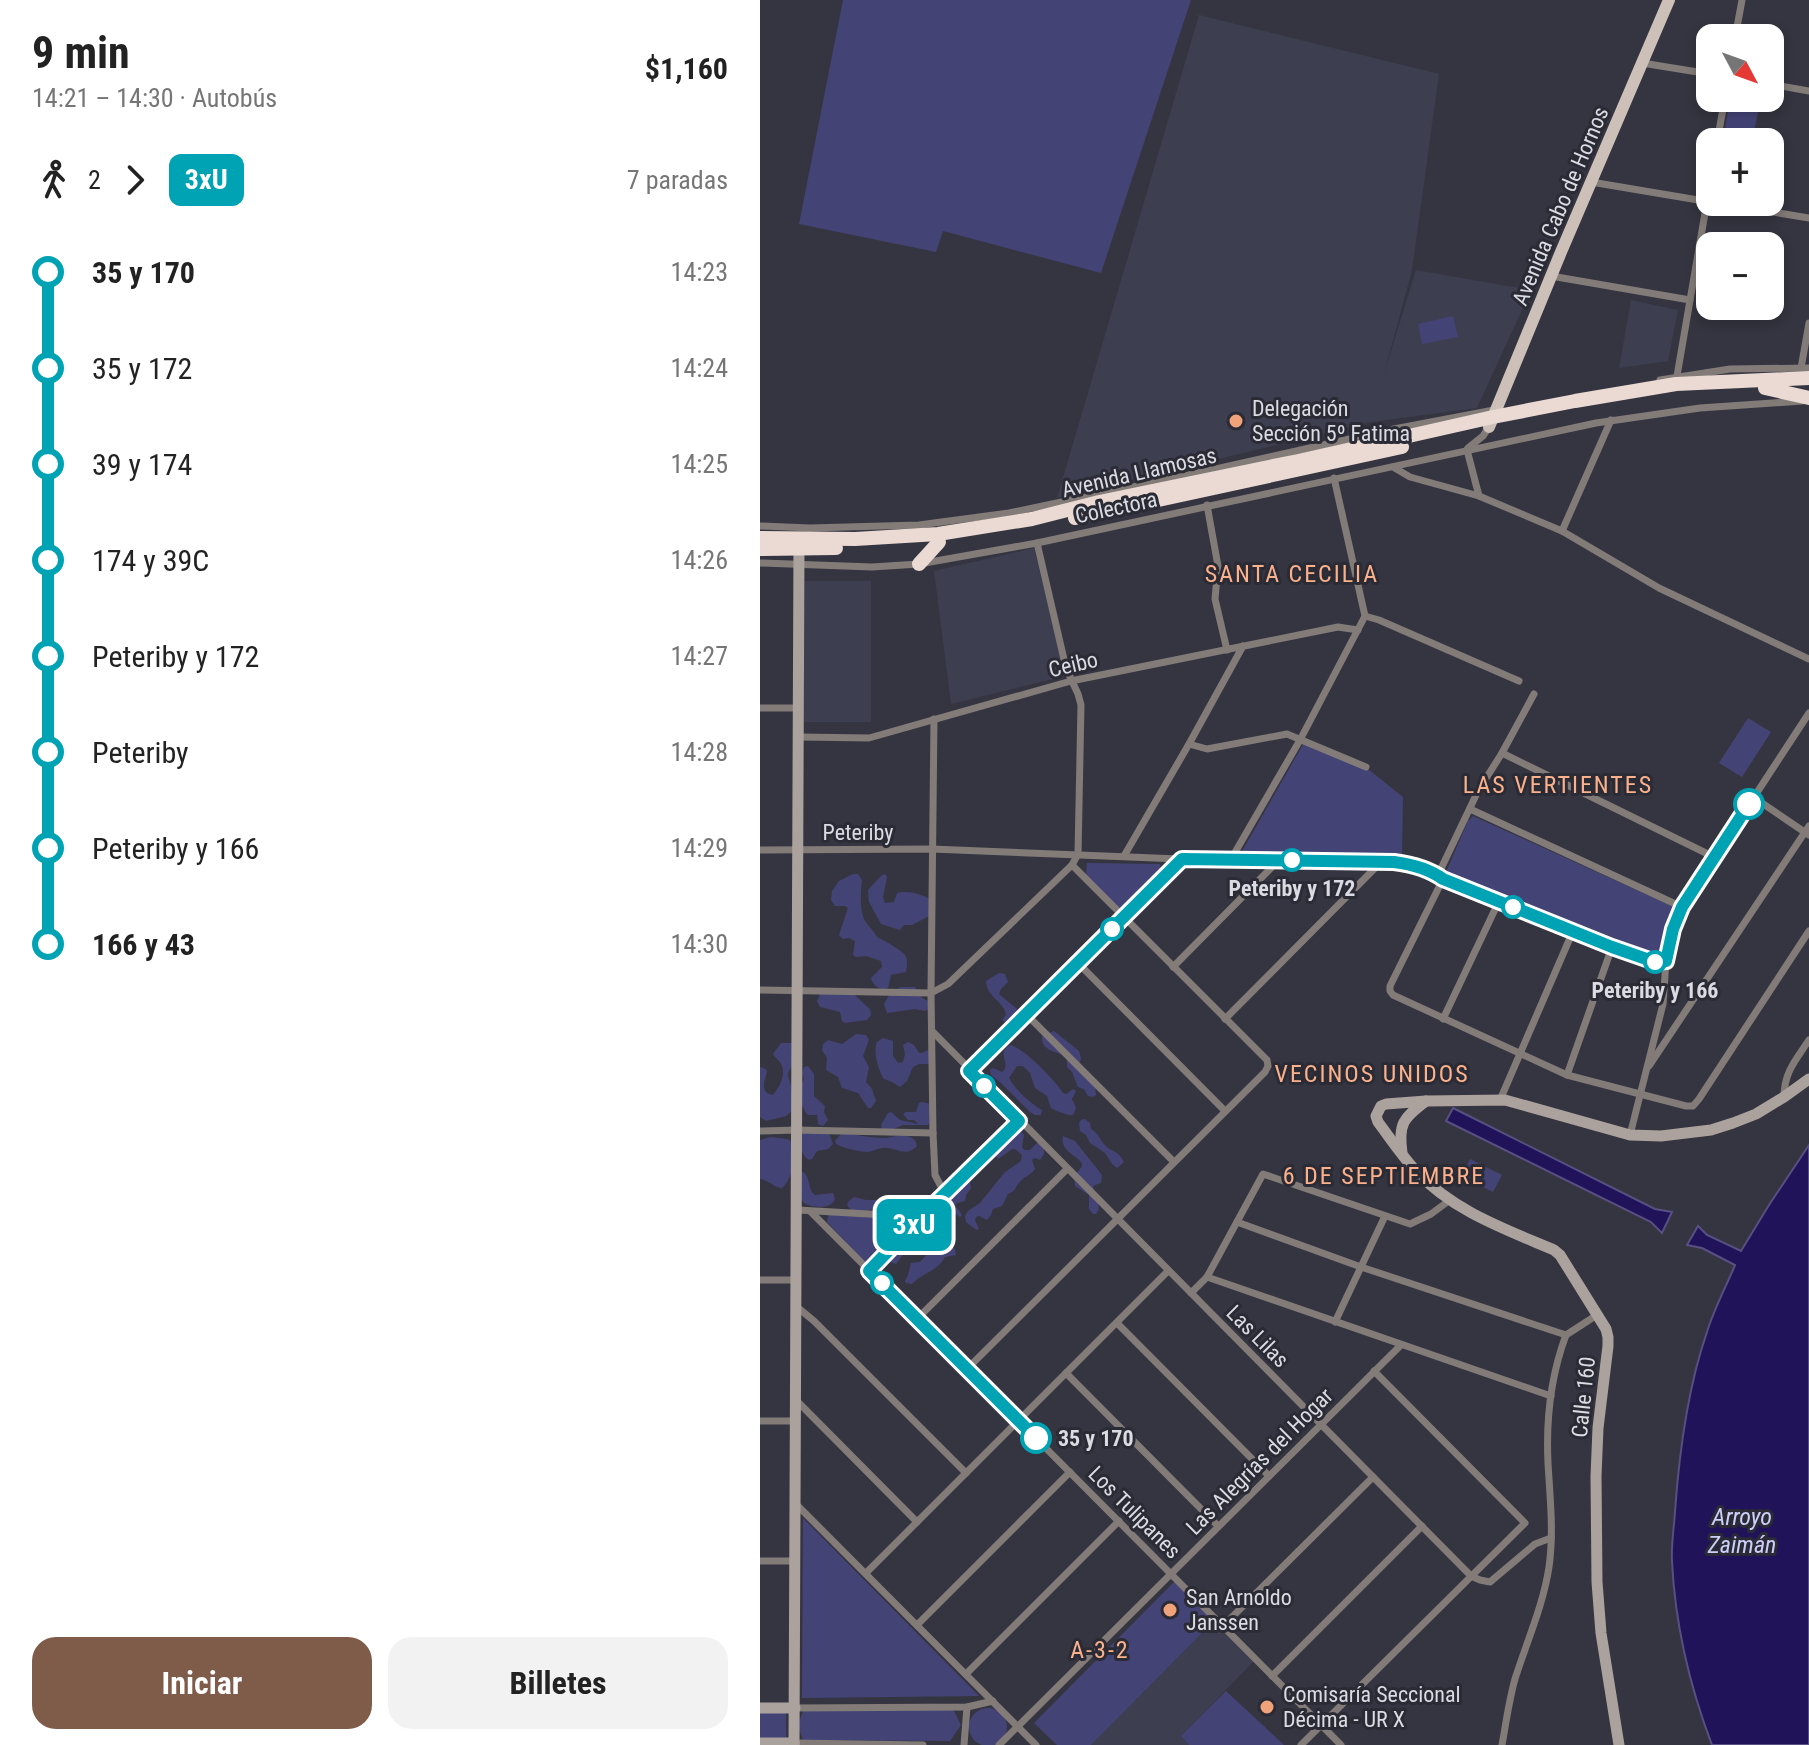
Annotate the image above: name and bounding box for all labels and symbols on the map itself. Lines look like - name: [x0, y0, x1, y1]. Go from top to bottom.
- north arrow: [1696, 24, 1784, 112]
- street label: Avenida Cabo de Hornos: [1507, 103, 1614, 309]
- place label: Delegación Sección 5º Fatima: [1252, 396, 1410, 446]
- marker: Delegación Sección 5º Fatima: [1227, 412, 1245, 430]
- street label: Avenida Llamosas: [1059, 443, 1219, 502]
- street label: Colectora: [1073, 487, 1159, 528]
- district label: SANTA CECILIA: [1205, 560, 1379, 588]
- street label: Ceibo: [1046, 647, 1100, 682]
- district label: LAS VERTIENTES: [1463, 771, 1653, 799]
- unlabelled marker: [1734, 789, 1764, 819]
- street label: Peteriby: [823, 820, 893, 845]
- marker: Peteriby y 172: [1281, 849, 1303, 871]
- place label: Peteriby y 172: [1229, 876, 1355, 901]
- unlabelled marker: [1502, 896, 1524, 918]
- unlabelled marker: [1101, 918, 1123, 940]
- marker: Peteriby y 166: [1644, 951, 1666, 973]
- place label: Peteriby y 166: [1592, 978, 1718, 1003]
- district label: VECINOS UNIDOS: [1274, 1060, 1470, 1088]
- unlabelled marker: [973, 1075, 995, 1097]
- district label: 6 DE SEPTIEMBRE: [1283, 1162, 1485, 1190]
- line badge: 3xU: [868, 1199, 960, 1251]
- unlabelled marker: [871, 1272, 893, 1294]
- street label: Las Lilas: [1222, 1300, 1294, 1372]
- street label: Calle 160: [1567, 1355, 1600, 1439]
- street label: Las Alegrías del Hogar: [1181, 1383, 1338, 1540]
- marker: 35 y 170: [1021, 1423, 1051, 1453]
- place label: 35 y 170: [1058, 1426, 1134, 1451]
- street label: Los Tulipanes: [1083, 1461, 1186, 1564]
- water label: Arroyo Zaimán: [1707, 1503, 1776, 1559]
- place label: San Arnoldo Janssen: [1186, 1585, 1292, 1635]
- marker: San Arnoldo Janssen: [1161, 1601, 1179, 1619]
- district label: A-3-2: [1070, 1636, 1130, 1664]
- place label: Comisaría Seccional Décima - UR X: [1283, 1682, 1461, 1732]
- marker: Comisaría Seccional Décima - UR X: [1258, 1698, 1276, 1716]

